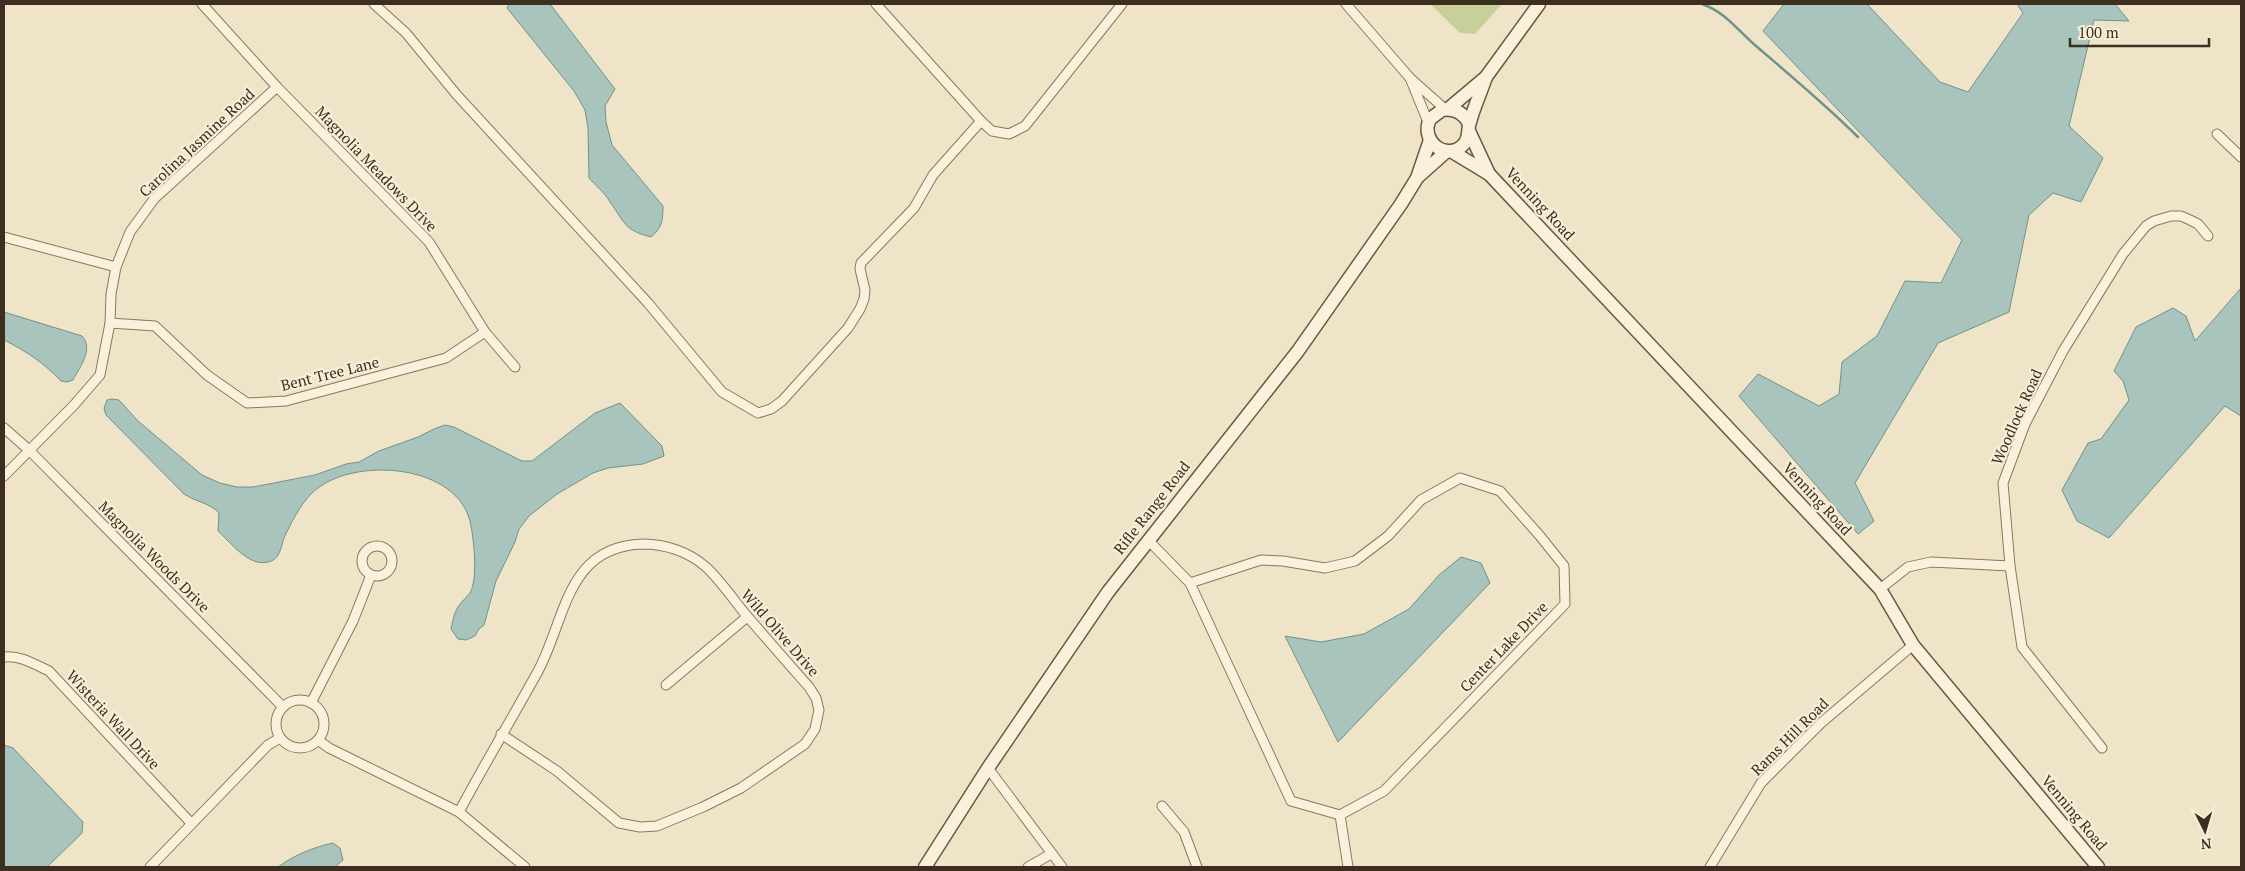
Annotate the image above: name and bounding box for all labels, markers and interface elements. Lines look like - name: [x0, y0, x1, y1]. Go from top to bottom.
- scale bar: [2070, 15, 2209, 47]
- text: 100 m: [2078, 22, 2119, 42]
- street label: Carolina Jasmine Road: [134, 84, 258, 201]
- street label: Magnolia Meadows Drive: [311, 101, 442, 235]
- street label: Venning Road: [1502, 163, 1580, 244]
- street label: Bent Tree Lane: [279, 351, 381, 395]
- street label: Woodlock Road: [1986, 366, 2046, 468]
- street label: Rifle Range Road: [1109, 457, 1194, 558]
- street label: Venning Road: [1779, 458, 1857, 539]
- street label: Magnolia Woods Drive: [95, 496, 215, 616]
- street label: Wild Olive Drive: [737, 584, 824, 680]
- street label: Center Lake Drive: [1455, 597, 1552, 696]
- street label: Wisteria Wall Drive: [63, 665, 165, 773]
- street label: Rams Hill Road: [1746, 693, 1832, 779]
- street label: Venning Road: [2037, 770, 2112, 854]
- north arrow: [2180, 806, 2230, 856]
- text: N: [2200, 835, 2212, 854]

